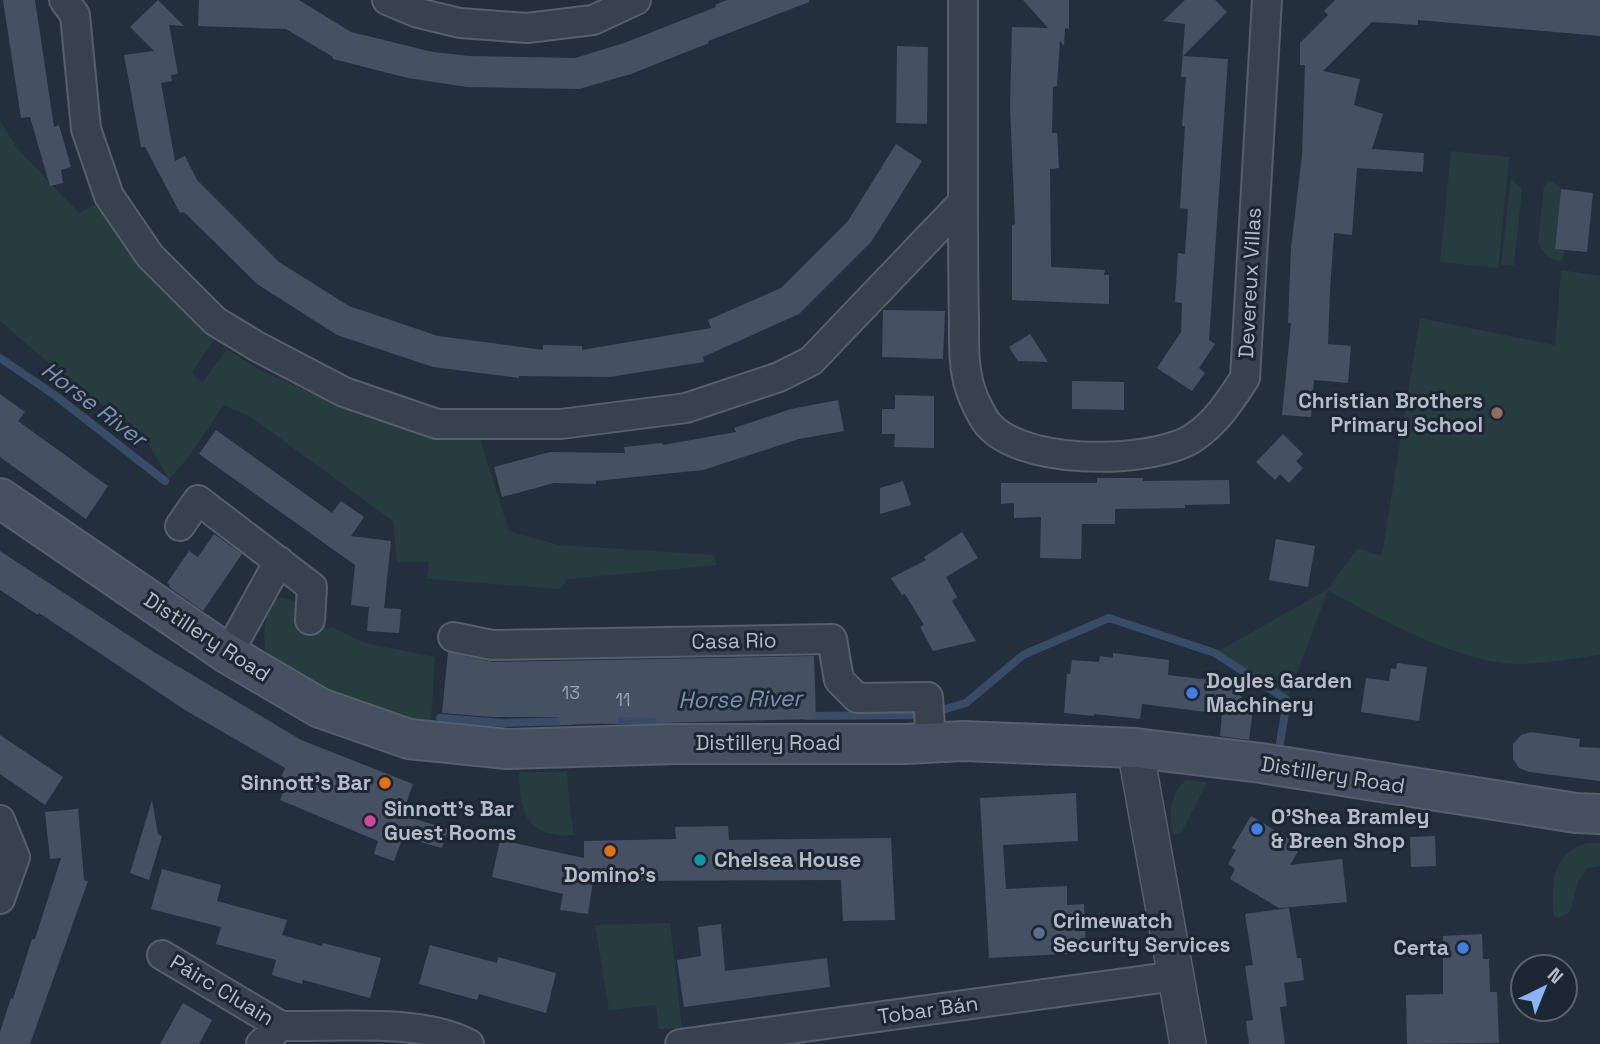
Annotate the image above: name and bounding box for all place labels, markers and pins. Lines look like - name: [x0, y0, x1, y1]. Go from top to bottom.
- place label: Christian Brothers Primary School: [1298, 387, 1483, 438]
- marker: Christian Brothers Primary School: [1489, 405, 1505, 421]
- place label: Doyles Garden Machinery: [1206, 667, 1352, 718]
- marker: Doyles Garden Machinery: [1184, 685, 1200, 701]
- place label: Sinnott's Bar: [241, 769, 371, 796]
- marker: Sinnott's Bar: [377, 775, 393, 791]
- place label: Sinnott's Bar Guest Rooms: [384, 795, 517, 846]
- place label: O'Shea Bramley & Breen Shop: [1271, 803, 1429, 854]
- marker: Sinnott's Bar Guest Rooms: [362, 813, 378, 829]
- marker: O'Shea Bramley & Breen Shop: [1249, 821, 1265, 837]
- marker: Domino's: [602, 843, 618, 859]
- place label: Chelsea House: [714, 846, 861, 873]
- marker: Chelsea House: [692, 852, 708, 868]
- place label: Domino's: [564, 861, 656, 888]
- place label: Crimewatch Security Services: [1053, 907, 1231, 958]
- marker: Crimewatch Security Services: [1031, 925, 1047, 941]
- place label: Certa: [1393, 934, 1449, 961]
- marker: Certa: [1455, 940, 1471, 956]

